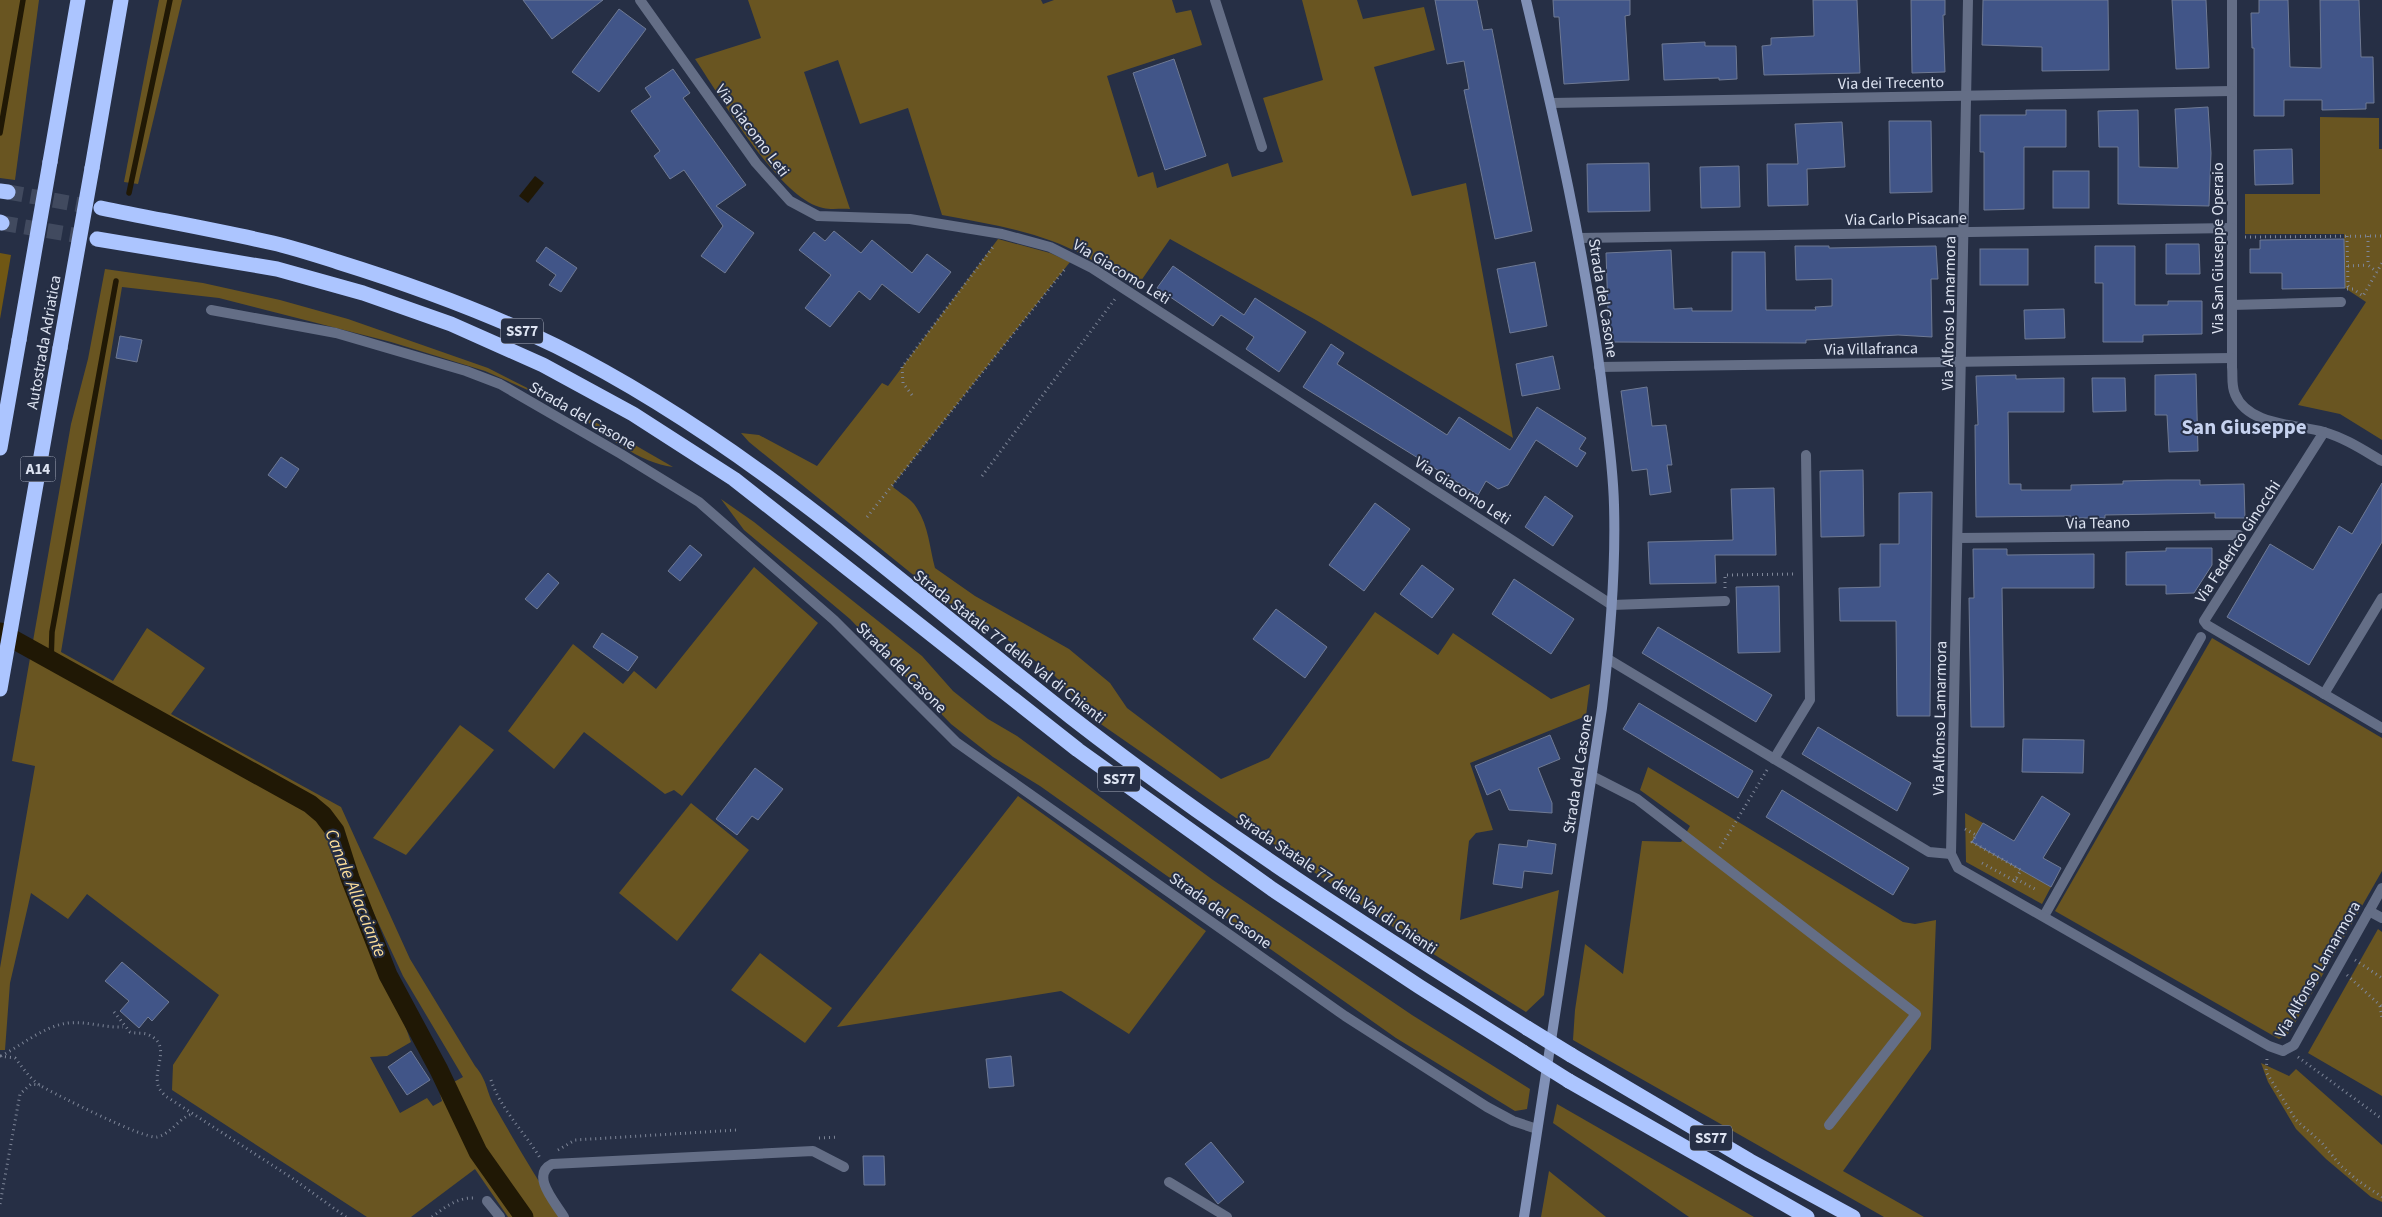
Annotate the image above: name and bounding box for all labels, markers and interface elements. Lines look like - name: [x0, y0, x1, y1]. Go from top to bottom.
- street label: Via dei Trecento: [1838, 71, 1944, 95]
- street label: Via Giacomo Leti: [710, 80, 794, 181]
- street label: Via San Giuseppe Operaio: [2207, 162, 2229, 334]
- street label: Via Carlo Pisacane: [1845, 207, 1967, 231]
- street label: Via Giacomo Leti: [1068, 234, 1175, 310]
- street label: Via Alfonso Lamarmora: [1937, 236, 1961, 391]
- street label: Strada del Casone: [1583, 237, 1623, 359]
- street label: Autostrada Adriatica: [21, 273, 67, 411]
- road number: SS77: [501, 318, 543, 344]
- street label: Via Villafranca: [1824, 337, 1918, 361]
- street label: Strada del Casone: [525, 376, 640, 455]
- district label: San Giuseppe: [2181, 412, 2307, 442]
- street label: Via Giacomo Leti: [1410, 451, 1515, 530]
- road number: A14: [20, 456, 56, 482]
- street label: Via Federico Ginocchi: [2190, 476, 2286, 607]
- street label: Via Teano: [2066, 511, 2130, 535]
- street label: Strada Statale 77 della Val di Chienti: [909, 565, 1110, 729]
- street label: Strada del Casone: [851, 617, 952, 718]
- street label: Via Alfonso Lamarmora: [1928, 641, 1952, 796]
- street label: Strada del Casone: [1558, 713, 1598, 835]
- road number: SS77: [1098, 766, 1140, 792]
- street label: Strada Statale 77 della Val di Chienti: [1231, 808, 1442, 960]
- water label: Canale Allacciante: [318, 825, 393, 961]
- street label: Strada del Casone: [1165, 867, 1276, 954]
- street label: Via Alfonso Lamarmora: [2270, 897, 2366, 1042]
- road number: SS77: [1690, 1126, 1732, 1150]

